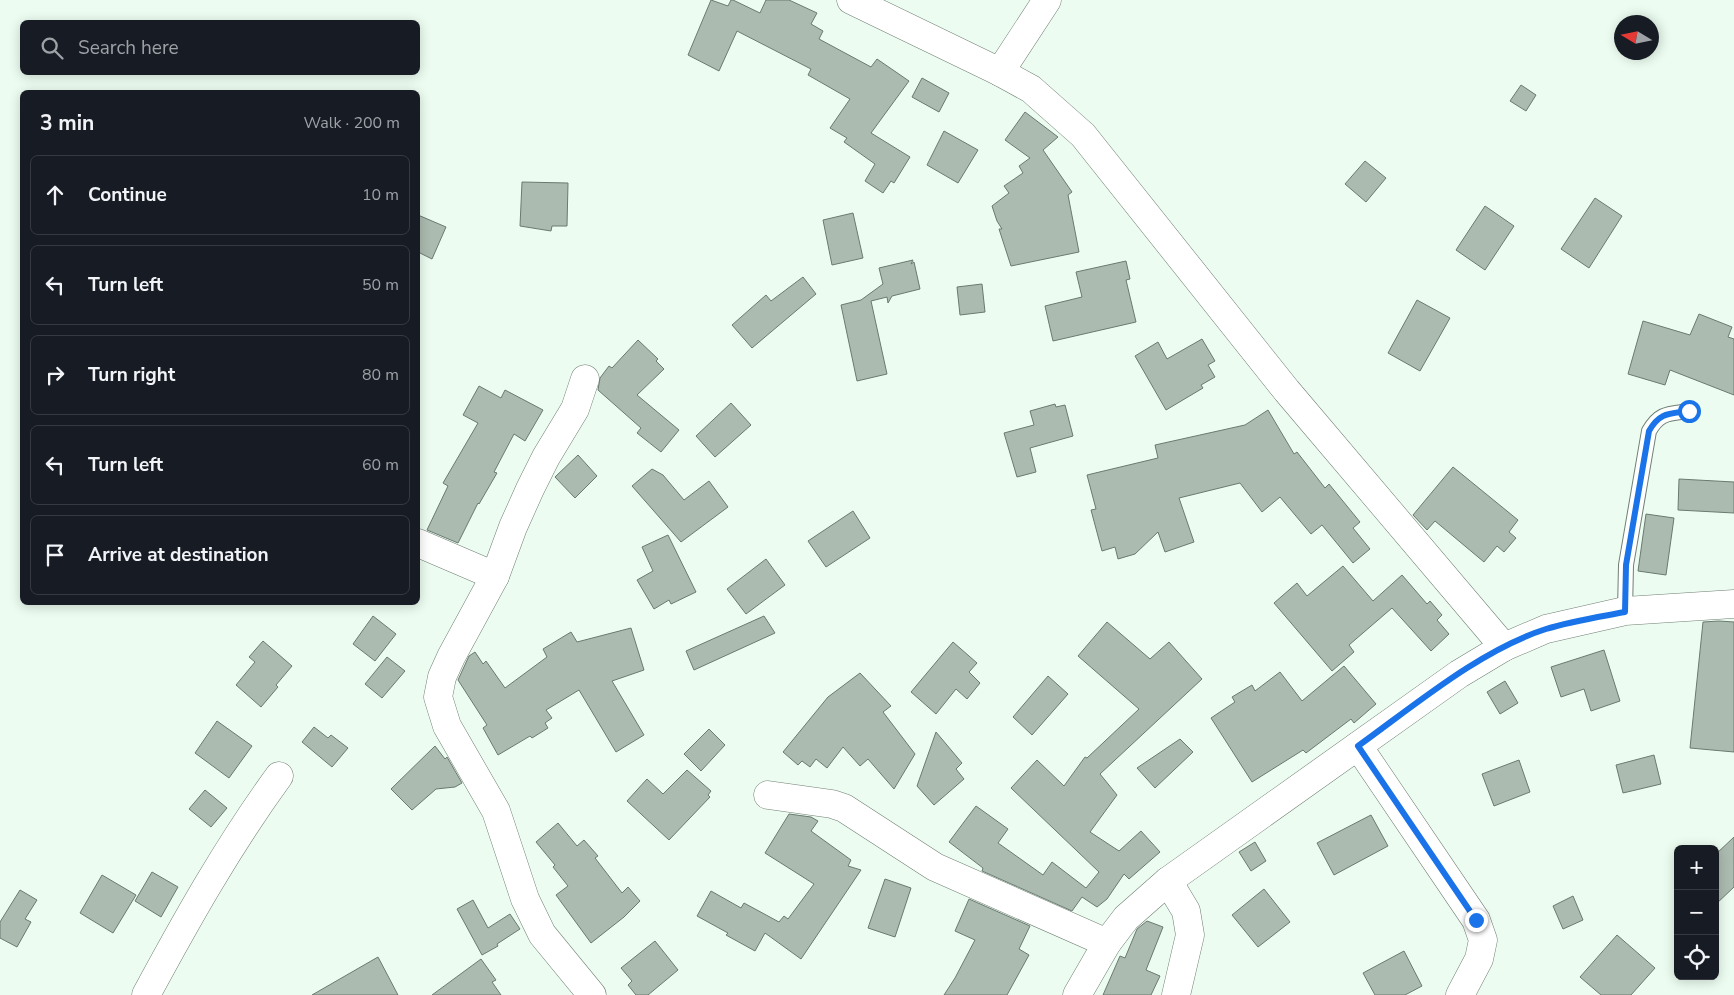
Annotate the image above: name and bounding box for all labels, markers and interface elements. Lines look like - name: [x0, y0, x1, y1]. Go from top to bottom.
- north arrow: [1614, 15, 1659, 60]
- search box: [20, 20, 420, 75]
- icon: search: [38, 34, 66, 62]
- text: Search here: [78, 35, 179, 61]
- text: 3 min: [40, 109, 94, 137]
- text: Walk · 200 m: [304, 112, 400, 134]
- icon: ahead: [41, 181, 69, 209]
- text: Continue: [88, 182, 167, 208]
- text: 10 m: [362, 184, 399, 206]
- icon: left: [41, 271, 69, 299]
- text: Turn left: [88, 272, 163, 298]
- text: 50 m: [362, 274, 399, 296]
- icon: right: [41, 361, 69, 389]
- text: Turn right: [88, 362, 175, 388]
- text: 80 m: [362, 364, 399, 386]
- route start: [1678, 400, 1701, 423]
- icon: left: [41, 451, 69, 479]
- text: Turn left: [88, 452, 163, 478]
- text: 60 m: [362, 454, 399, 476]
- icon: arrive: [41, 541, 69, 569]
- text: Arrive at destination: [88, 542, 269, 568]
- map controls: [1674, 845, 1719, 980]
- button: +: [1674, 845, 1719, 890]
- button: −: [1674, 890, 1719, 935]
- route end: [1465, 909, 1488, 932]
- button: locate: [1674, 935, 1719, 980]

